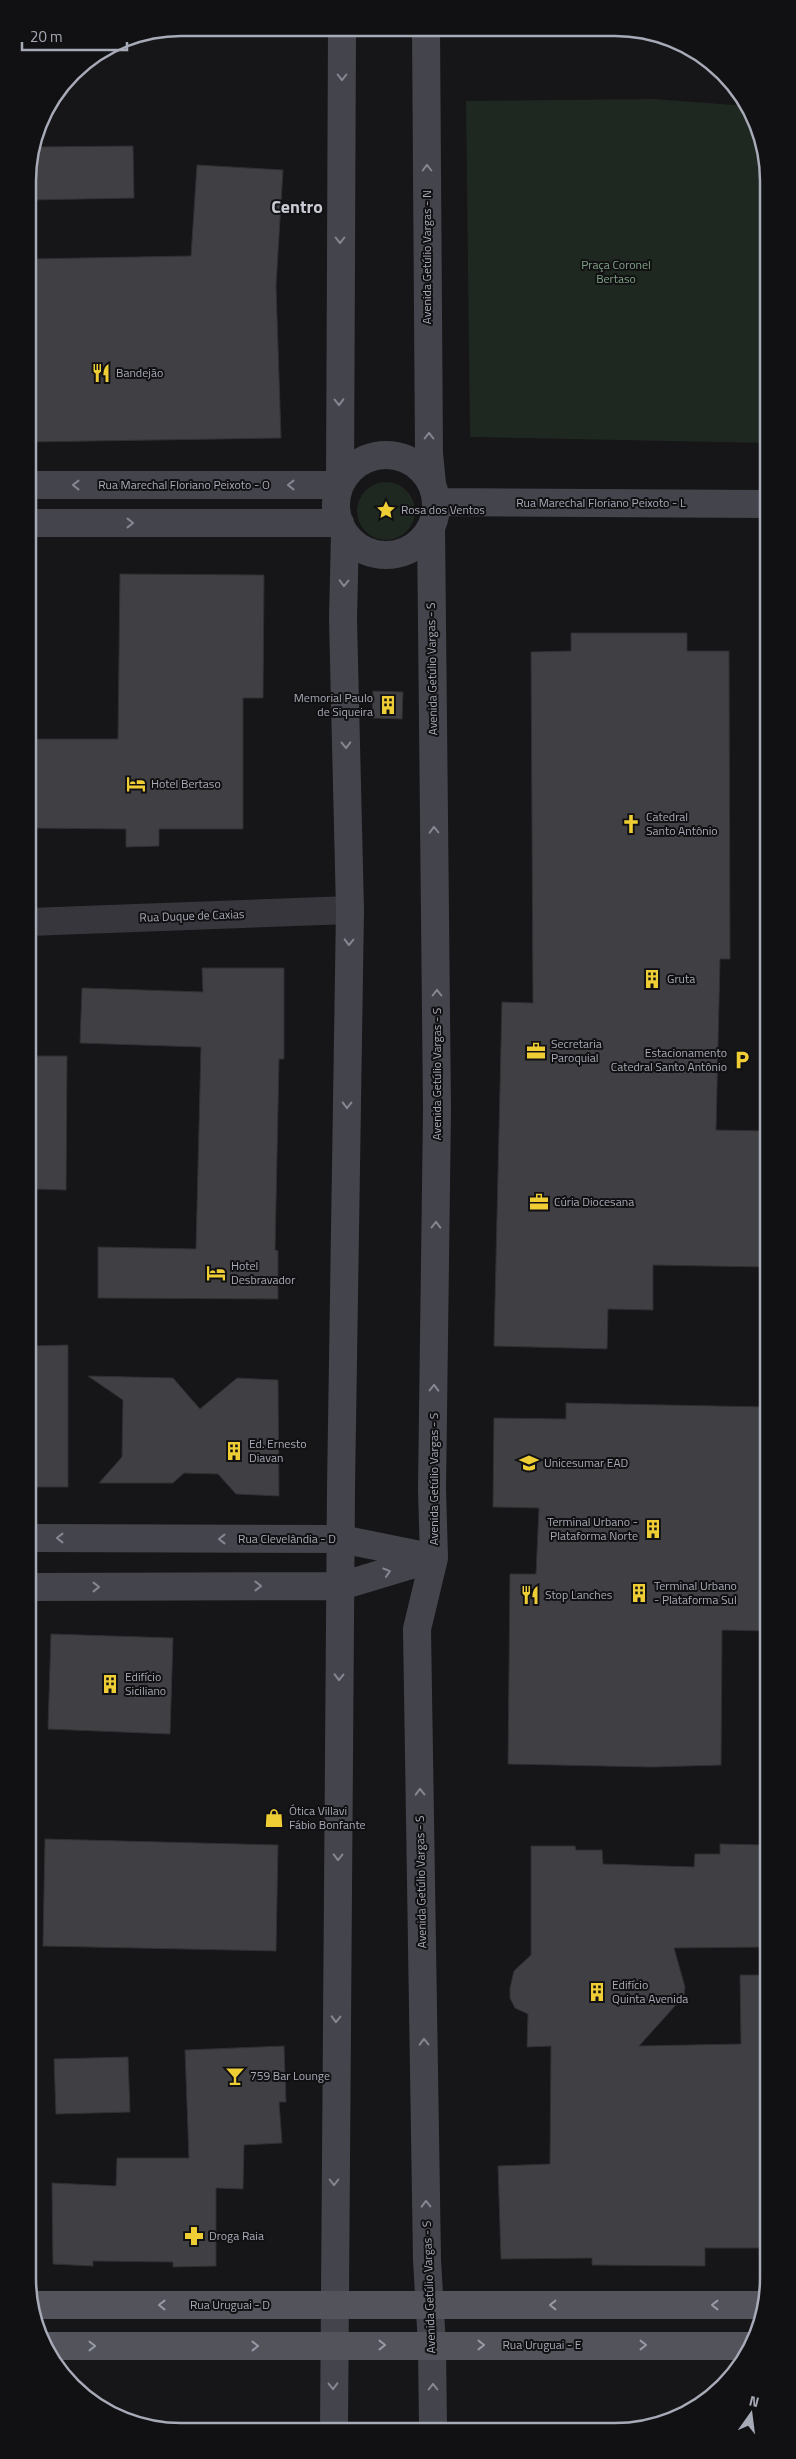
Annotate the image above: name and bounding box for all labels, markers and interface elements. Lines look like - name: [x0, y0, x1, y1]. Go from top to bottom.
- scale bar: [22, 20, 128, 52]
- text: 20 m: [30, 25, 63, 48]
- one-way arrow: [337, 74, 347, 82]
- one-way arrow: [422, 164, 432, 172]
- street label: Avenida Getúlio Vargas - N: [417, 190, 436, 324]
- district label: Centro: [271, 193, 323, 220]
- one-way arrow: [335, 236, 345, 244]
- park label: Praça Coronel Bertaso: [581, 255, 651, 288]
- restaurant icon: Bandejão: [90, 362, 112, 384]
- place label: Bandejão: [116, 363, 163, 382]
- one-way arrow: [334, 399, 344, 407]
- one-way arrow: [424, 432, 434, 440]
- street label: Rua Marechal Floriano Peixoto - O: [98, 475, 270, 494]
- one-way arrow: [72, 480, 80, 490]
- one-way arrow: [287, 480, 295, 490]
- street label: Rua Marechal Floriano Peixoto - L: [516, 493, 686, 512]
- place icon: Rosa dos Ventos: [375, 499, 397, 521]
- place label: Rosa dos Ventos: [401, 500, 485, 519]
- one-way arrow: [126, 518, 134, 528]
- one-way arrow: [339, 579, 349, 587]
- street label: Avenida Getúlio Vargas - S: [421, 603, 442, 735]
- place label: Memorial Paulo de Siqueira: [294, 688, 373, 721]
- building icon: Memorial Paulo de Siqueira: [377, 694, 399, 716]
- one-way arrow: [341, 742, 351, 749]
- hotel icon: Hotel Bertaso: [125, 773, 147, 795]
- place label: Hotel Bertaso: [151, 774, 221, 793]
- place label: Catedral Santo Antônio: [646, 807, 718, 840]
- church icon: Catedral Santo Antônio: [620, 813, 642, 835]
- one-way arrow: [429, 826, 440, 834]
- street label: Rua Duque de Caxias: [139, 904, 245, 927]
- one-way arrow: [344, 939, 354, 947]
- building icon: Gruta: [641, 968, 663, 990]
- place label: Gruta: [667, 969, 695, 988]
- one-way arrow: [431, 988, 442, 996]
- street label: Avenida Getúlio Vargas - S: [427, 1008, 446, 1140]
- place label: Secretaria Paroquial: [551, 1034, 602, 1067]
- office icon: Secretaria Paroquial: [525, 1040, 547, 1062]
- place label: Estacionamento Catedral Santo Antônio: [611, 1043, 727, 1076]
- parking icon: Estacionamento Catedral Santo Antônio: [731, 1049, 753, 1071]
- one-way arrow: [342, 1102, 352, 1109]
- office icon: Cúria Diocesana: [528, 1191, 550, 1213]
- place label: Cúria Diocesana: [554, 1192, 634, 1211]
- one-way arrow: [431, 1221, 441, 1228]
- place label: Hotel Desbravador: [231, 1256, 295, 1289]
- hotel icon: Hotel Desbravador: [205, 1262, 227, 1284]
- one-way arrow: [429, 1383, 439, 1391]
- street label: Avenida Getúlio Vargas - S: [424, 1413, 443, 1545]
- place label: Ed. Ernesto Diavan: [249, 1434, 307, 1467]
- building icon: Ed. Ernesto Diavan: [223, 1440, 245, 1462]
- school or university icon: Unicesumar EAD: [518, 1452, 540, 1474]
- place label: Unicesumar EAD: [544, 1453, 629, 1472]
- place label: Terminal Urbano - Plataforma Norte: [547, 1512, 638, 1545]
- building icon: Terminal Urbano - Plataforma Norte: [642, 1518, 664, 1540]
- street label: Rua Clevelândia - D: [238, 1529, 336, 1548]
- one-way arrow: [55, 1533, 63, 1543]
- one-way arrow: [218, 1534, 226, 1544]
- one-way arrow: [383, 1568, 391, 1578]
- place label: Terminal Urbano - Plataforma Sul: [654, 1576, 737, 1609]
- one-way arrow: [255, 1581, 263, 1591]
- one-way arrow: [92, 1582, 100, 1592]
- building icon: Terminal Urbano - Plataforma Sul: [628, 1582, 650, 1604]
- restaurant icon: Stop Lanches: [519, 1584, 541, 1606]
- place label: Stop Lanches: [545, 1585, 613, 1604]
- place label: Edifício Siciliano: [125, 1667, 166, 1700]
- building icon: Edifício Siciliano: [99, 1673, 121, 1695]
- one-way arrow: [334, 1673, 345, 1681]
- one-way arrow: [415, 1788, 425, 1796]
- place label: Ótica Villavi Fábio Bonfante: [289, 1801, 366, 1834]
- shop icon: Ótica Villavi Fábio Bonfante: [263, 1807, 285, 1829]
- street label: Avenida Getúlio Vargas - S: [410, 1816, 431, 1948]
- one-way arrow: [333, 1854, 343, 1861]
- place label: Edifício Quinta Avenida: [612, 1975, 688, 2008]
- building icon: Edifício Quinta Avenida: [586, 1981, 608, 2003]
- one-way arrow: [331, 2016, 341, 2024]
- one-way arrow: [418, 2038, 429, 2046]
- bar icon: 759 Bar Lounge: [224, 2065, 246, 2087]
- place label: 759 Bar Lounge: [250, 2066, 330, 2085]
- one-way arrow: [329, 2178, 339, 2186]
- one-way arrow: [421, 2200, 431, 2208]
- street label: Avenida Getúlio Vargas - S: [417, 2220, 440, 2354]
- pharmacy icon: Droga Raia: [183, 2225, 205, 2247]
- place label: Droga Raia: [209, 2226, 264, 2245]
- street label: Rua Uruguai - D: [190, 2295, 270, 2314]
- one-way arrow: [158, 2300, 166, 2310]
- one-way arrow: [549, 2300, 556, 2310]
- one-way arrow: [711, 2300, 719, 2310]
- street label: Rua Uruguai - E: [503, 2335, 582, 2354]
- one-way arrow: [378, 2340, 386, 2350]
- one-way arrow: [478, 2340, 485, 2350]
- one-way arrow: [640, 2340, 648, 2350]
- one-way arrow: [88, 2341, 96, 2351]
- one-way arrow: [251, 2341, 259, 2351]
- one-way arrow: [328, 2383, 338, 2391]
- one-way arrow: [427, 2383, 438, 2391]
- north arrow: [726, 2389, 776, 2439]
- text: N: [747, 2390, 762, 2412]

